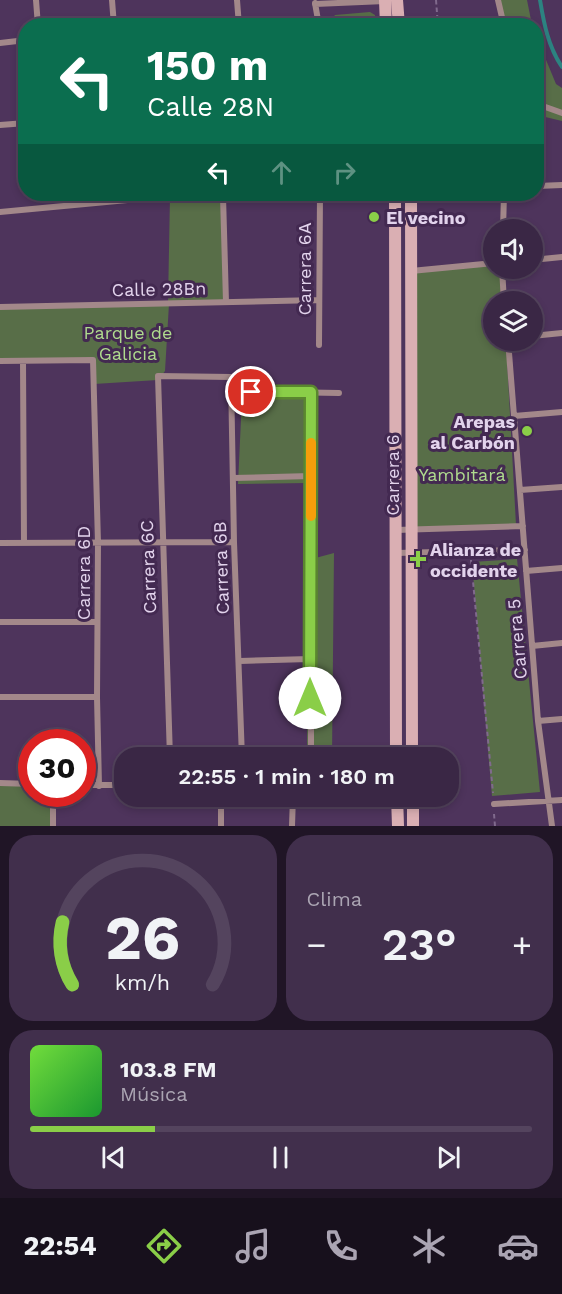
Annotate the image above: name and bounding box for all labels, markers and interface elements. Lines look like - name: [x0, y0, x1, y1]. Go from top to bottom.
- text: 150 m: [147, 41, 268, 90]
- icon: left: [48, 42, 126, 120]
- text: Calle 28N: [147, 91, 274, 123]
- icon: left: [202, 156, 235, 189]
- icon: ahead: [265, 156, 298, 189]
- icon: right: [328, 156, 361, 189]
- place label: El vecino: [386, 207, 466, 228]
- marker: El vecino: [367, 210, 381, 224]
- map controls: [483, 219, 543, 351]
- button: sound: [483, 219, 543, 279]
- street label: Carrera 6A: [294, 222, 315, 316]
- street label: Calle 28Bn: [112, 278, 206, 300]
- button: layers: [483, 291, 543, 351]
- park label: Parque de Galicia: [84, 322, 172, 364]
- pin: [225, 366, 276, 417]
- icon: arrive: [234, 375, 267, 408]
- place label: Arepas al Carbón: [430, 411, 515, 453]
- marker: Arepas al Carbón: [520, 424, 534, 438]
- street label: Carrera 6: [382, 434, 403, 516]
- park label: Yambitará: [418, 464, 506, 485]
- street label: Carrera 6C: [136, 520, 160, 614]
- street label: Carrera 6B: [209, 521, 233, 615]
- street label: Carrera 6D: [73, 526, 94, 620]
- place label: Alianza de occidente: [430, 539, 521, 581]
- marker: Alianza de occidente: [411, 552, 425, 566]
- street label: Carrera 5: [503, 598, 531, 680]
- position arrow: [278, 666, 342, 730]
- speed limit sign: 30: [18, 729, 96, 807]
- text: 22:55 · 1 min · 180 m: [178, 764, 395, 789]
- text: Clima: [307, 887, 362, 911]
- text: 26: [105, 901, 181, 974]
- text: 23°: [382, 918, 457, 971]
- text: −: [307, 925, 326, 964]
- text: +: [512, 925, 532, 964]
- text: km/h: [115, 970, 170, 995]
- text: 103.8 FM: [120, 1057, 216, 1082]
- text: Música: [120, 1082, 188, 1106]
- icon: previous: [97, 1141, 130, 1174]
- icon: pause: [264, 1141, 297, 1174]
- icon: next: [432, 1141, 465, 1174]
- icon: directions: [143, 1225, 185, 1267]
- icon: music: [232, 1225, 274, 1267]
- icon: phone: [320, 1225, 362, 1267]
- icon: climate: [408, 1225, 450, 1267]
- icon: car: [497, 1225, 539, 1267]
- text: 22:54: [23, 1230, 97, 1262]

